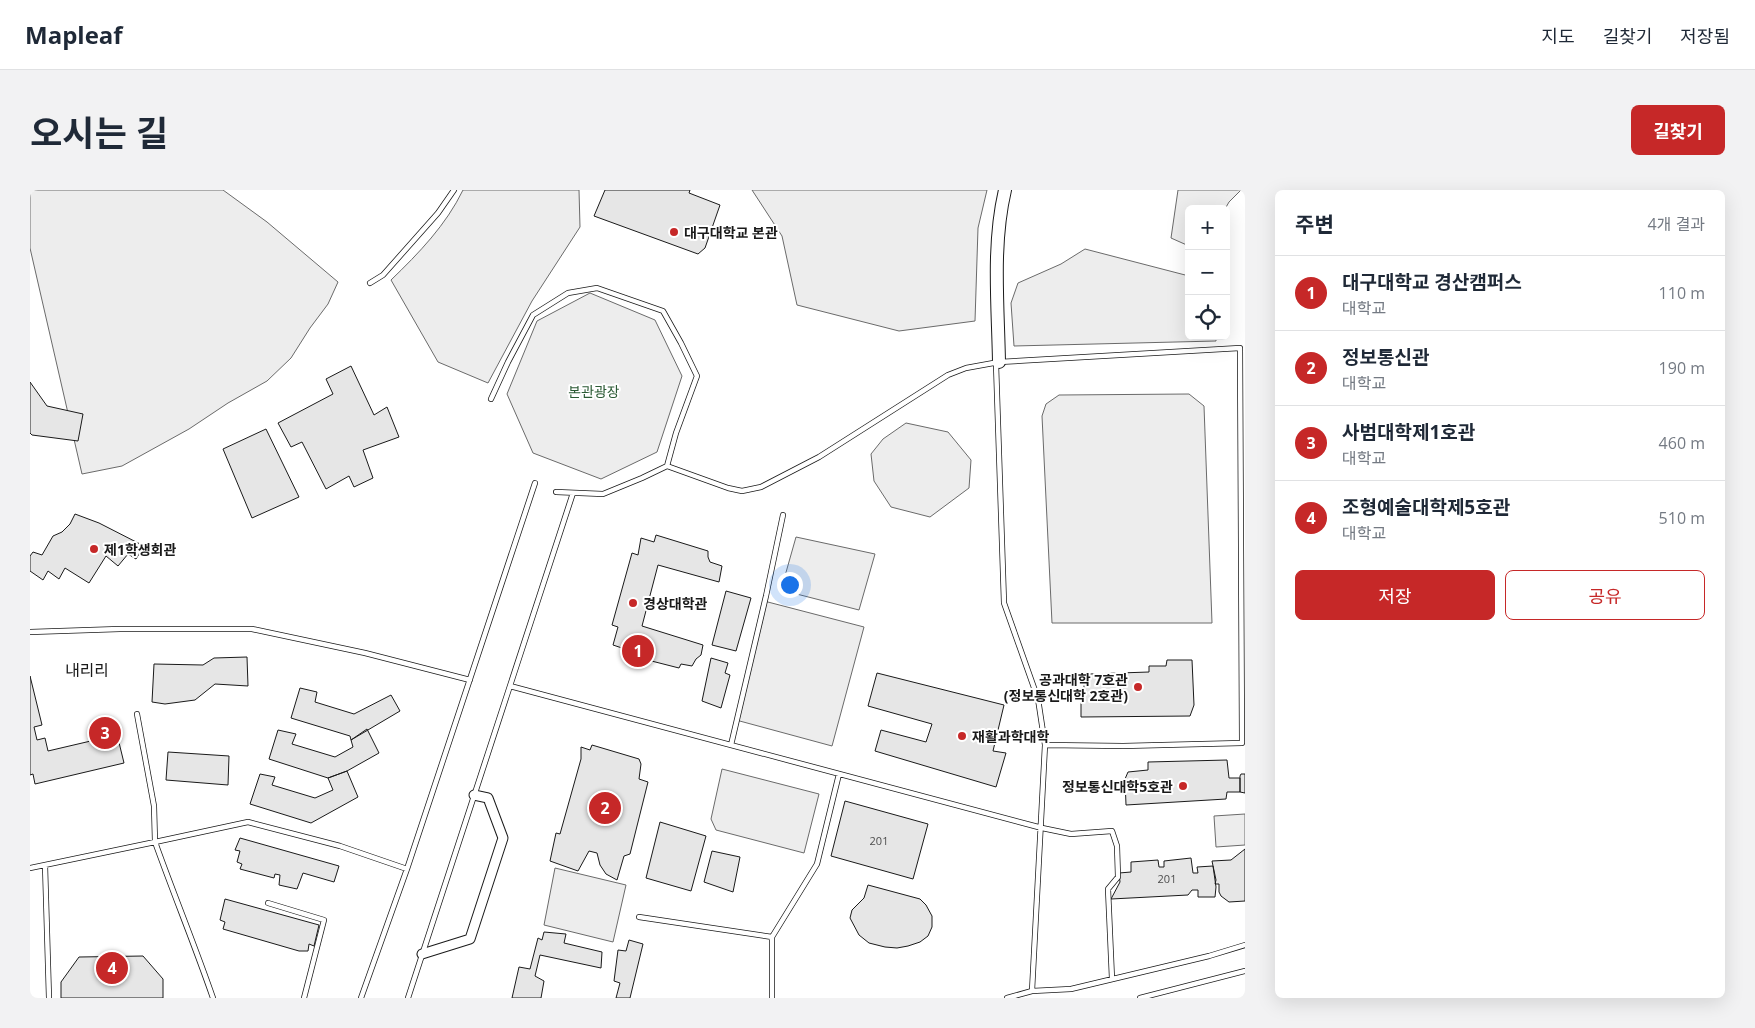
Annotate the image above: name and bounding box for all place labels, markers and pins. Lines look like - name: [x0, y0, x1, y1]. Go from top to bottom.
- place label: 대구대학교 본관: [684, 223, 778, 242]
- marker: 대구대학교 본관: [668, 226, 680, 238]
- place label: 제1학생회관: [104, 540, 177, 559]
- marker: 제1학생회관: [88, 543, 100, 555]
- place label: 경상대학관: [643, 594, 708, 613]
- marker: 경상대학관: [627, 597, 639, 609]
- pin: 1: [622, 632, 654, 670]
- place label: 공과대학 7호관 (정보통신대학 2호관): [1004, 670, 1128, 705]
- marker: 공과대학 7호관 (정보통신대학 2호관): [1132, 681, 1144, 693]
- pin: 3: [89, 714, 121, 752]
- place label: 재활과학대학: [972, 727, 1049, 746]
- marker: 재활과학대학: [956, 730, 968, 742]
- place label: 정보통신대학5호관: [1062, 777, 1173, 796]
- marker: 정보통신대학5호관: [1177, 780, 1189, 792]
- pin: 2: [589, 789, 621, 827]
- pin: 4: [96, 949, 128, 987]

